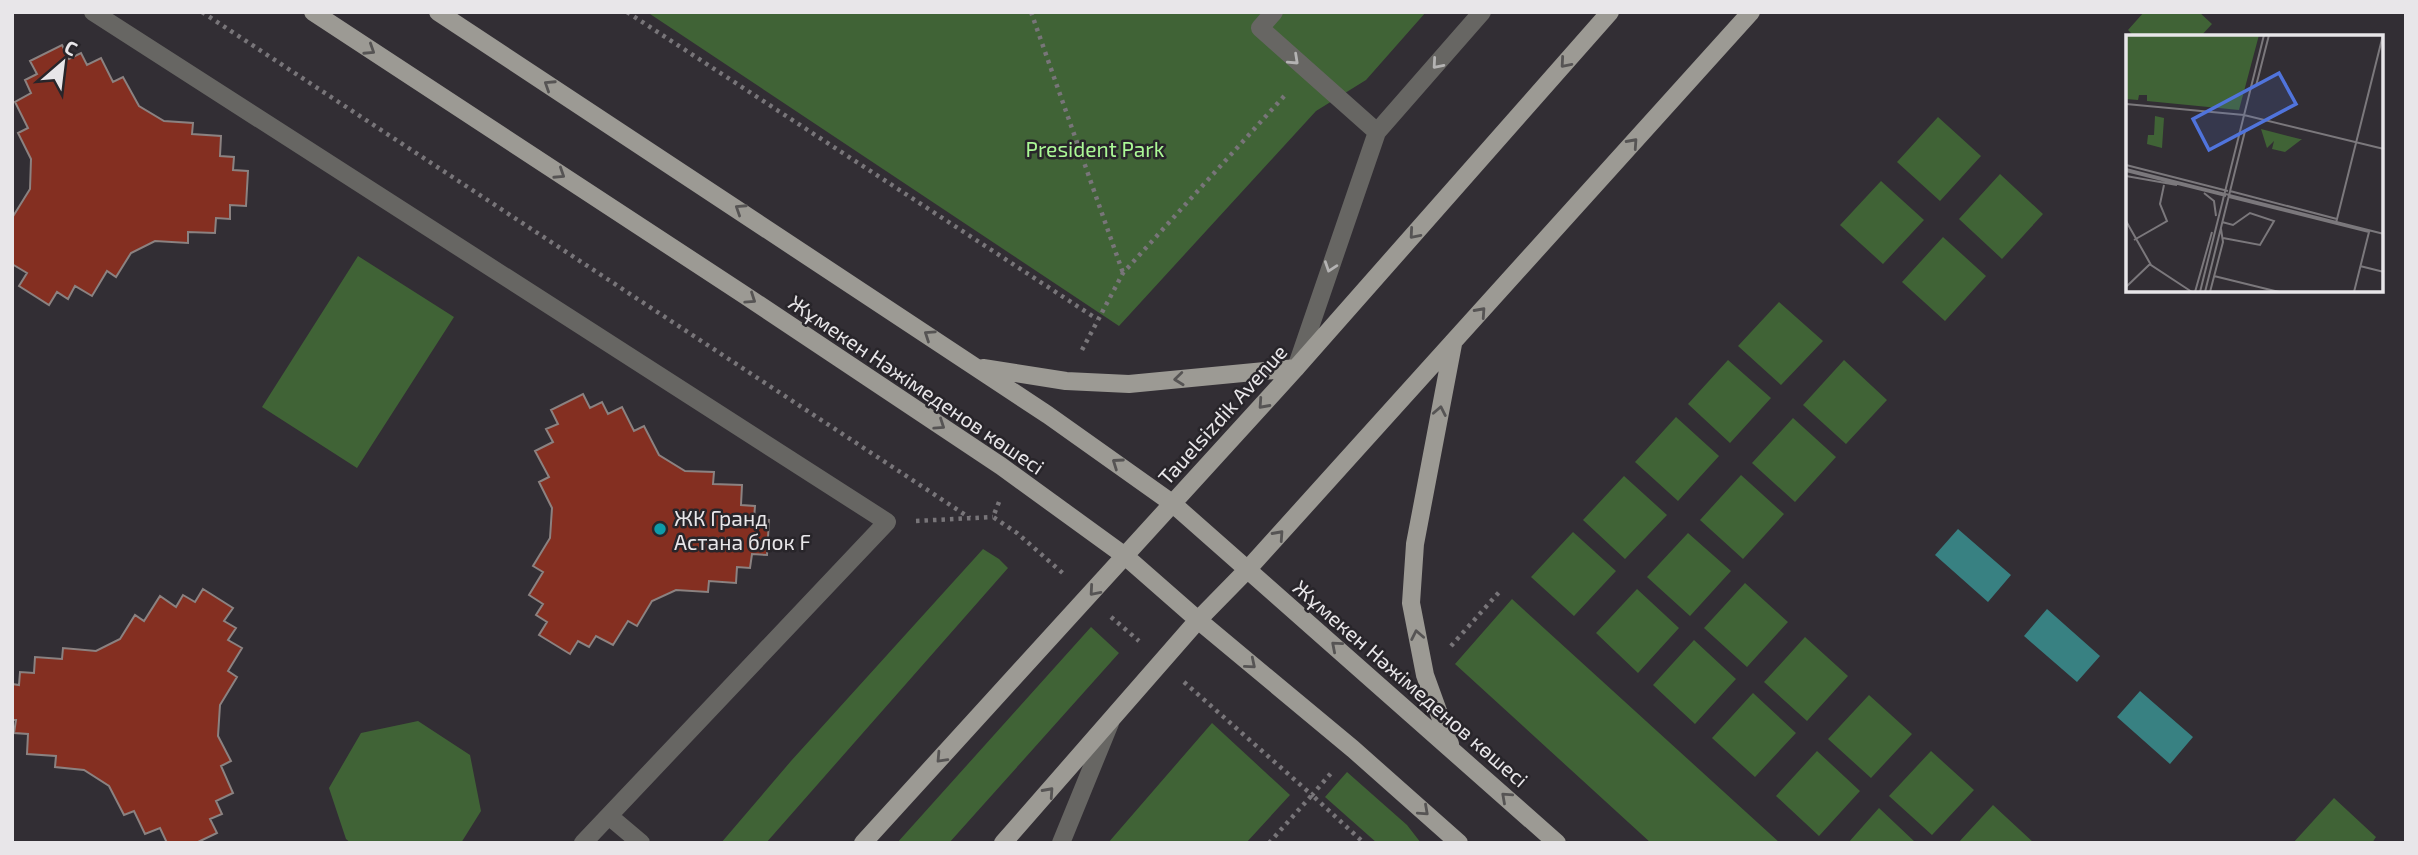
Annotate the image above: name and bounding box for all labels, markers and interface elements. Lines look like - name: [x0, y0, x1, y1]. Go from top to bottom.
- north arrow: [28, 28, 98, 98]
- text: С: [61, 35, 82, 60]
- inset map: [2126, 35, 2383, 292]
- one-way arrow: [362, 41, 375, 54]
- one-way arrow: [1286, 52, 1299, 64]
- one-way arrow: [1433, 55, 1445, 68]
- one-way arrow: [1561, 55, 1573, 68]
- one-way arrow: [544, 81, 557, 93]
- park label: President Park: [1026, 136, 1165, 161]
- one-way arrow: [1625, 138, 1637, 151]
- one-way arrow: [553, 166, 566, 179]
- one-way arrow: [734, 205, 747, 218]
- one-way arrow: [1410, 226, 1423, 239]
- one-way arrow: [1324, 260, 1338, 272]
- street label: Жұмекен Нәжімеденов көшесі: [785, 289, 1049, 479]
- one-way arrow: [743, 291, 756, 303]
- one-way arrow: [1472, 307, 1485, 320]
- one-way arrow: [924, 331, 937, 343]
- street label: Tauelsizdik Avenue: [1152, 339, 1292, 489]
- one-way arrow: [1173, 372, 1185, 387]
- one-way arrow: [1259, 396, 1272, 409]
- one-way arrow: [1432, 405, 1447, 417]
- one-way arrow: [932, 417, 945, 430]
- one-way arrow: [1112, 459, 1125, 472]
- place label: ЖК Гранд Астана блок F: [674, 505, 811, 554]
- marker: ЖК Гранд Астана блок F: [652, 521, 668, 537]
- one-way arrow: [1270, 530, 1283, 543]
- street label: Жұмекен Нәжімеденов көшесі: [1289, 574, 1533, 792]
- one-way arrow: [1090, 582, 1103, 595]
- one-way arrow: [1411, 629, 1426, 641]
- one-way arrow: [1332, 642, 1345, 654]
- one-way arrow: [1243, 656, 1256, 668]
- one-way arrow: [936, 750, 949, 763]
- one-way arrow: [1041, 787, 1053, 800]
- one-way arrow: [1502, 793, 1515, 805]
- one-way arrow: [1416, 803, 1429, 816]

